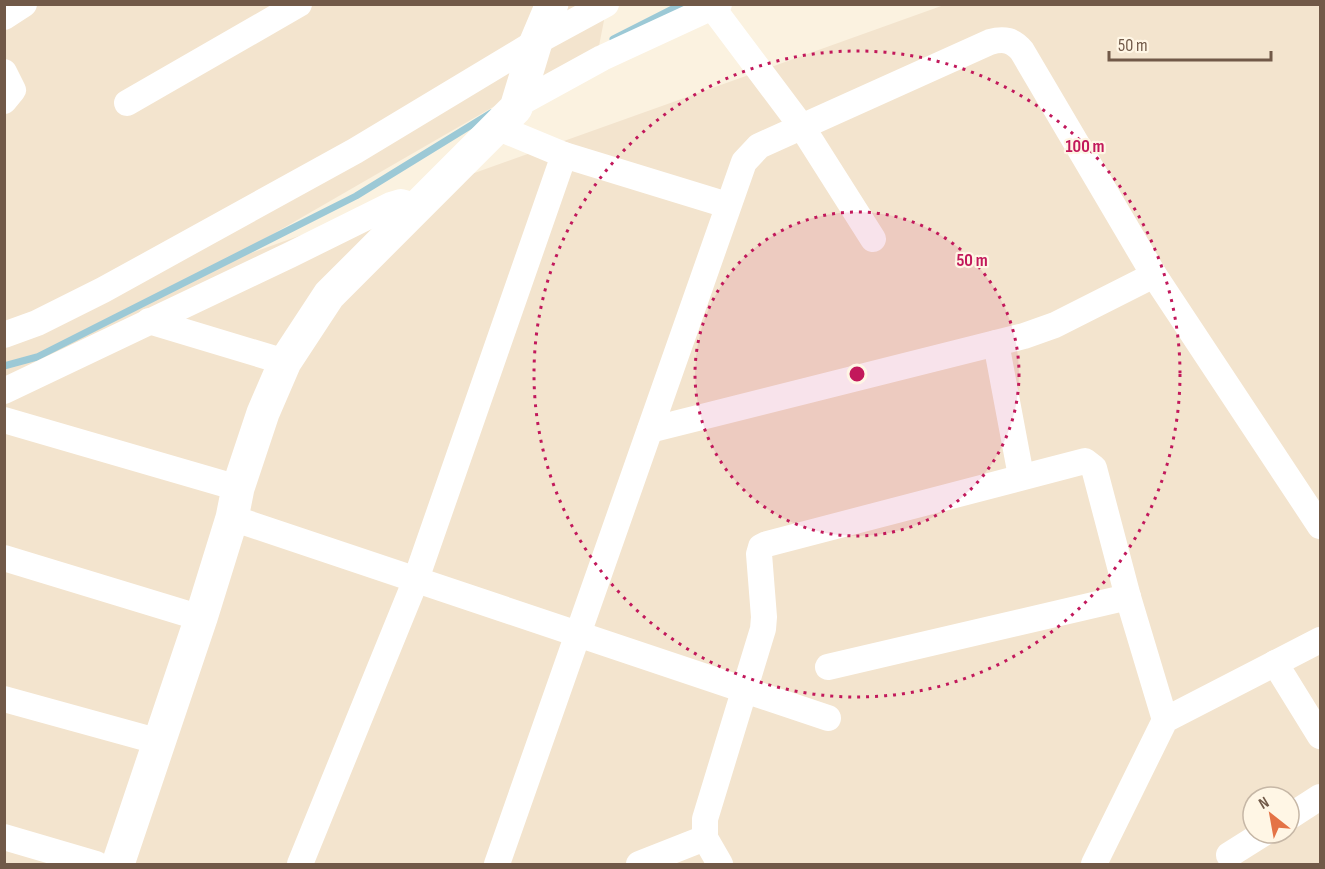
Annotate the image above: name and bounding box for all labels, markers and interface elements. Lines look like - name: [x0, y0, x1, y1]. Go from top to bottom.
- scale bar: [1109, 24, 1271, 62]
- text: 50 m: [1118, 35, 1148, 56]
- text: 100 m: [1066, 136, 1105, 157]
- text: 50 m: [956, 250, 988, 271]
- centre of rings: [847, 364, 867, 384]
- north arrow: [1241, 785, 1301, 845]
- text: N: [1255, 793, 1273, 814]

